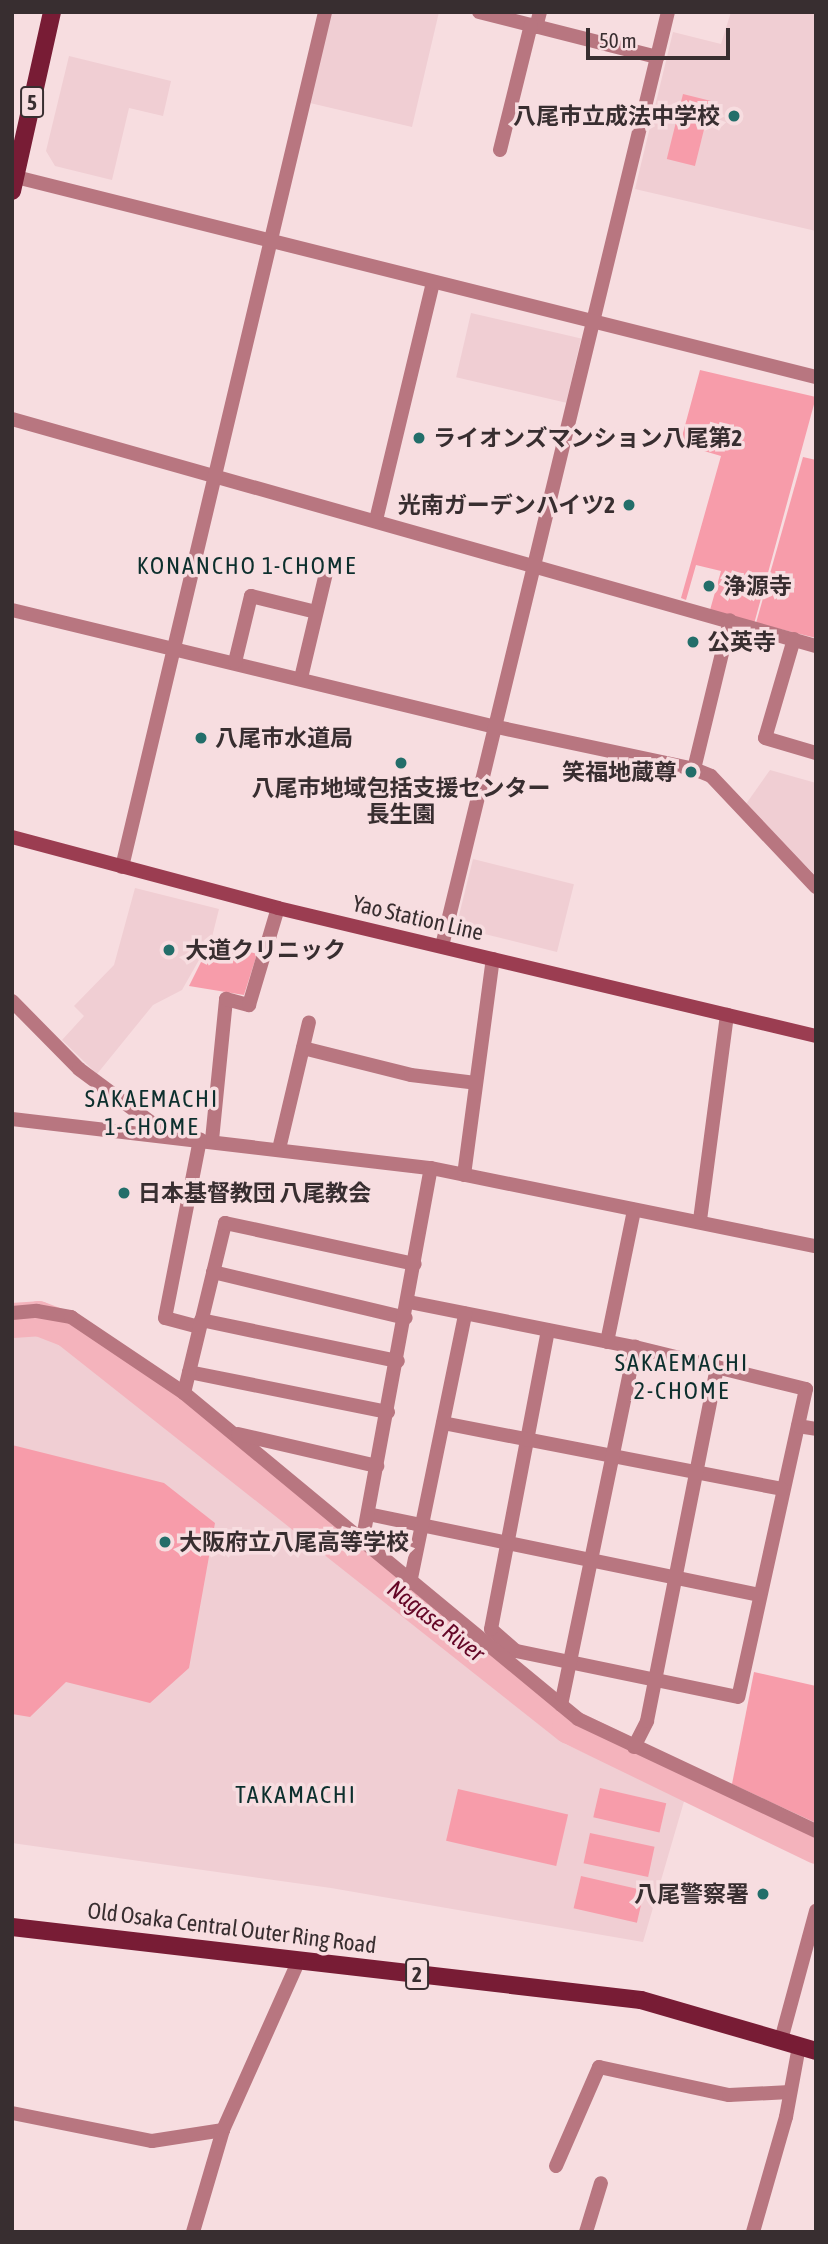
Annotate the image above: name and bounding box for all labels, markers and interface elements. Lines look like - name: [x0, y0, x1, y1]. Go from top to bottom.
- scale bar: [590, 14, 734, 58]
- text: 50 m: [599, 28, 637, 52]
- road number: 5: [20, 84, 44, 119]
- place label: 八尾市立成法中学校: [513, 102, 720, 130]
- marker: 八尾市立成法中学校: [726, 108, 742, 124]
- place label: ライオンズマンション八尾第2: [433, 424, 743, 452]
- marker: ライオンズマンション八尾第2: [411, 430, 427, 446]
- place label: 光南ガーデンハイツ2: [397, 491, 615, 519]
- marker: 光南ガーデンハイツ2: [621, 497, 637, 513]
- district label: KONANCHO 1-CHOME: [139, 552, 355, 580]
- place label: 浄源寺: [723, 572, 792, 600]
- marker: 浄源寺: [701, 578, 717, 594]
- place label: 公英寺: [707, 628, 776, 656]
- marker: 公英寺: [685, 634, 701, 650]
- place label: 八尾市水道局: [215, 724, 353, 752]
- marker: 八尾市水道局: [193, 730, 209, 746]
- marker: 八尾市地域包括支援センター 長生園: [393, 755, 409, 771]
- place label: 笑福地蔵尊: [562, 758, 677, 786]
- marker: 笑福地蔵尊: [683, 764, 699, 780]
- place label: 八尾市地域包括支援センター 長生園: [252, 774, 550, 828]
- street label: Yao Station Line: [350, 890, 486, 946]
- place label: 大道クリニック: [185, 936, 346, 964]
- marker: 大道クリニック: [159, 940, 179, 960]
- district label: SAKAEMACHI 1-CHOME: [86, 1085, 218, 1141]
- place label: 日本基督教団 八尾教会: [138, 1179, 371, 1207]
- marker: 日本基督教団 八尾教会: [116, 1185, 132, 1201]
- district label: SAKAEMACHI 2-CHOME: [616, 1349, 748, 1405]
- place label: 大阪府立八尾高等学校: [179, 1528, 409, 1556]
- marker: 大阪府立八尾高等学校: [157, 1534, 173, 1550]
- water label: Nagase River: [382, 1574, 490, 1668]
- district label: TAKAMACHI: [236, 1781, 356, 1809]
- place label: 八尾警察署: [634, 1880, 749, 1908]
- marker: 八尾警察署: [755, 1886, 771, 1902]
- street label: Old Osaka Central Outer Ring Road: [86, 1897, 378, 1959]
- road number: 2: [405, 1956, 429, 1992]

